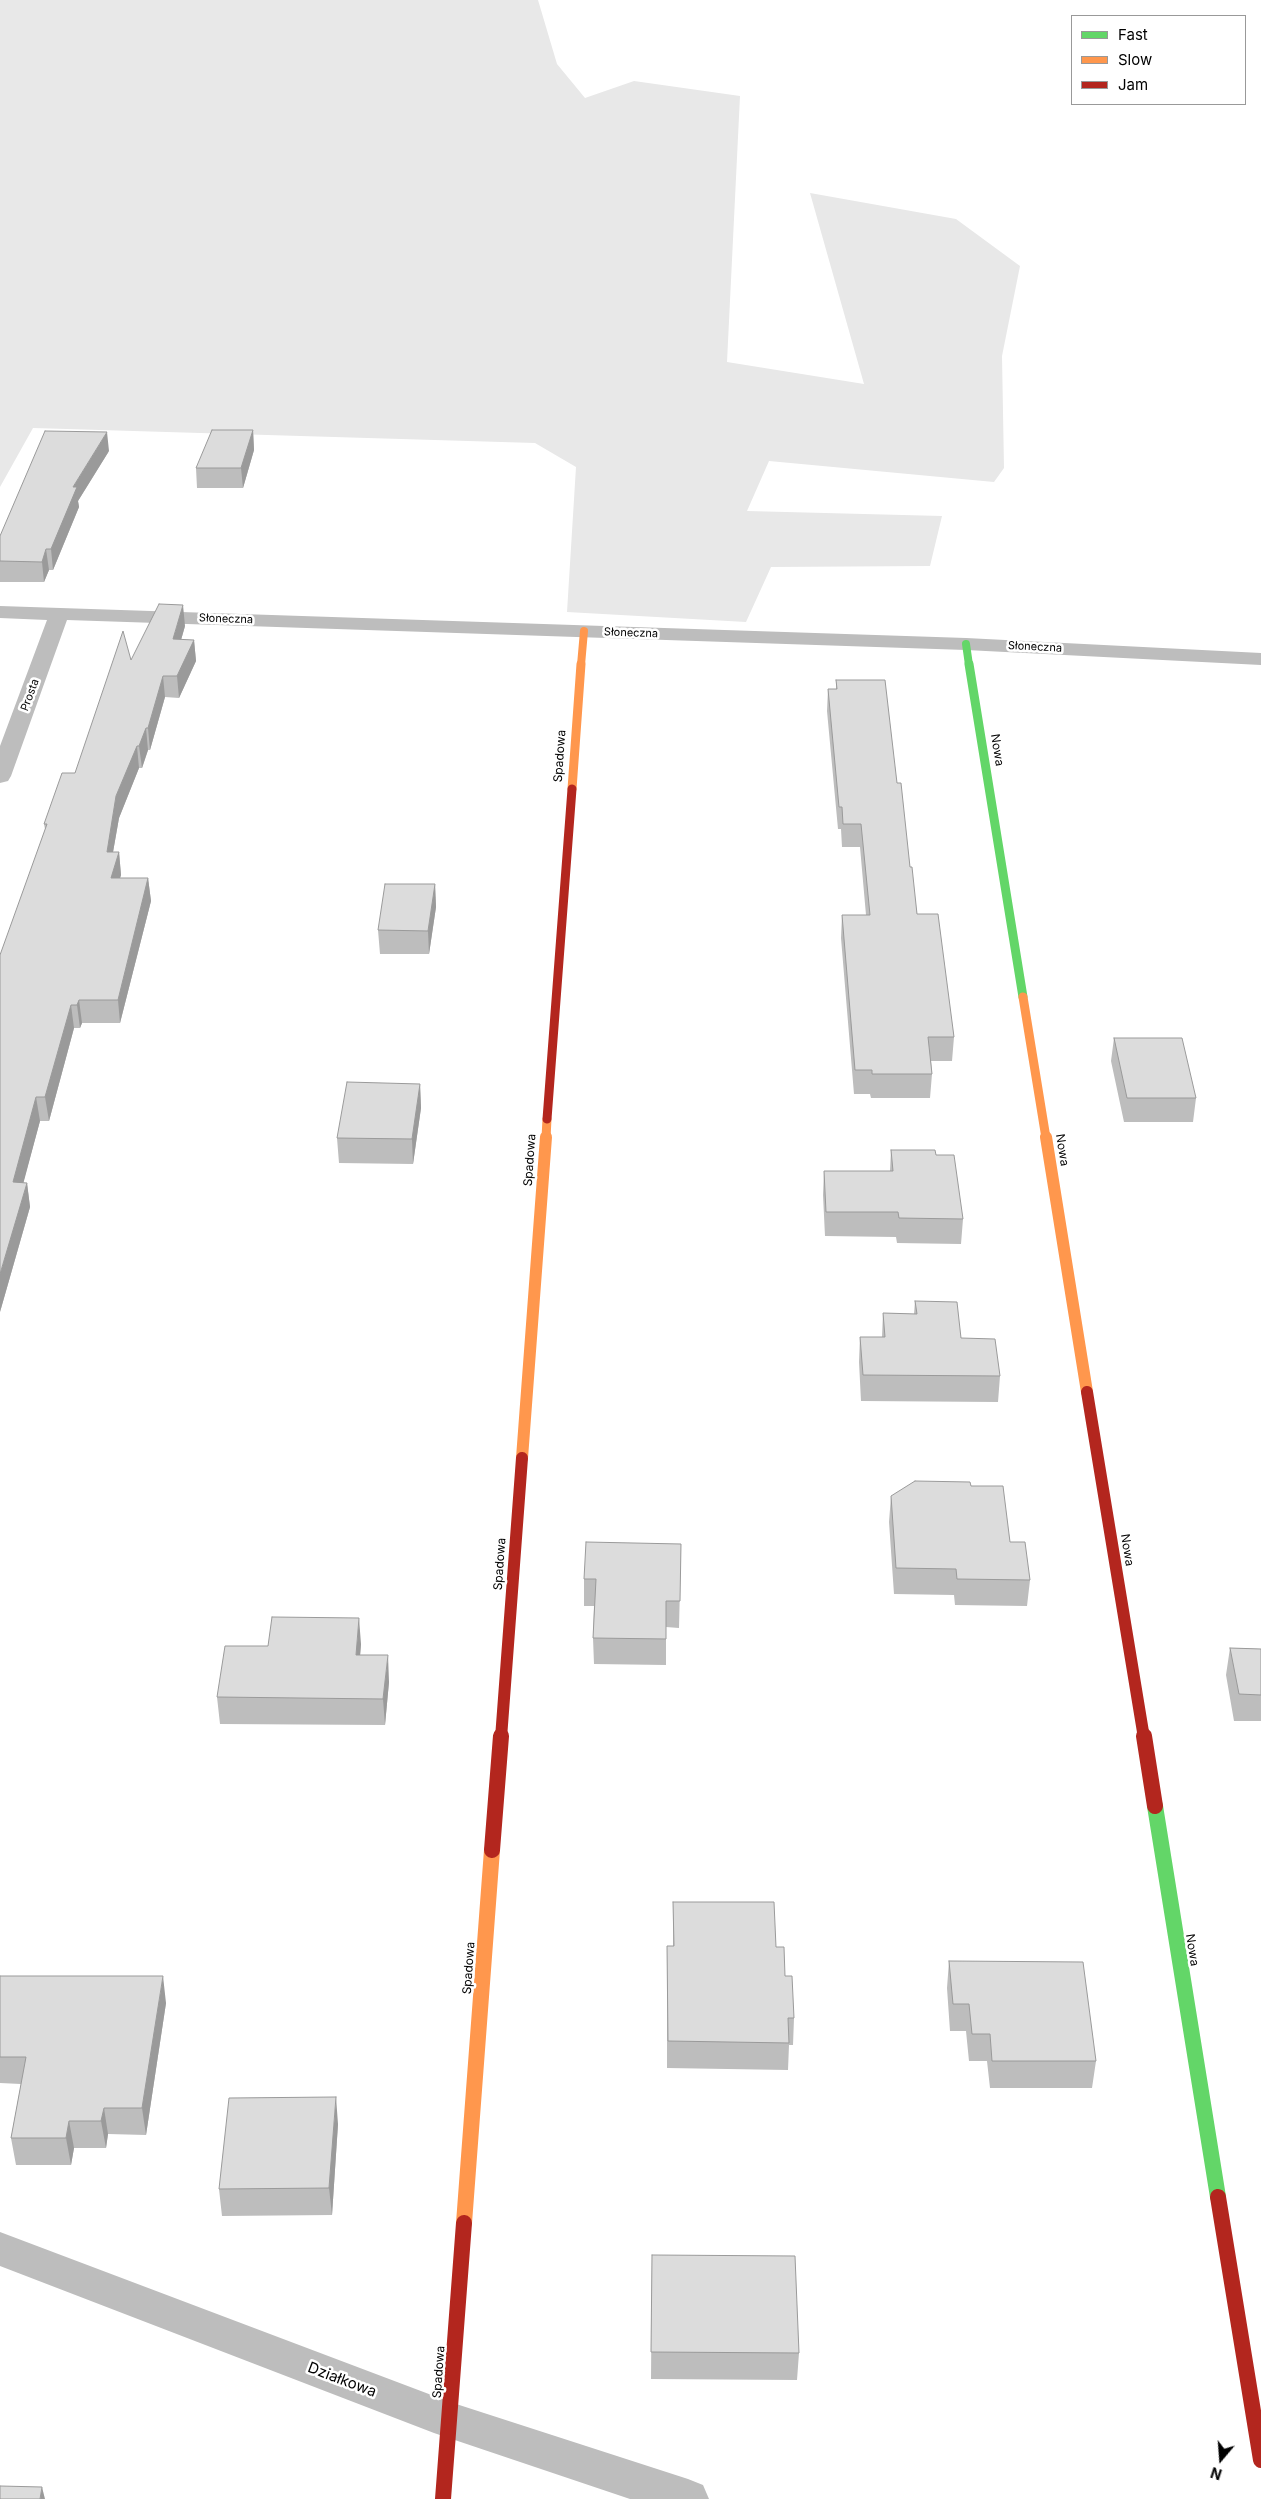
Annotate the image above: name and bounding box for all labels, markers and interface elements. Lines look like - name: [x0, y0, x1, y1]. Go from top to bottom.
- legend: [1071, 15, 1246, 105]
- text: Fast: [1118, 25, 1148, 44]
- text: Slow: [1118, 50, 1152, 69]
- text: Jam: [1118, 75, 1148, 94]
- street label: Słoneczna: [199, 611, 253, 627]
- street label: Słoneczna: [604, 625, 658, 641]
- street label: Słoneczna: [1008, 639, 1062, 655]
- street label: Prosta: [18, 677, 42, 713]
- street label: Spadowa: [551, 729, 569, 783]
- street label: Nowa: [987, 733, 1007, 767]
- street label: Spadowa: [521, 1133, 539, 1187]
- street label: Nowa: [1052, 1133, 1072, 1167]
- street label: Nowa: [1117, 1533, 1137, 1567]
- street label: Spadowa: [491, 1537, 509, 1591]
- street label: Nowa: [1182, 1933, 1202, 1967]
- street label: Spadowa: [460, 1941, 478, 1995]
- street label: Spadowa: [430, 2345, 448, 2399]
- street label: Działkowa: [305, 2359, 379, 2401]
- north arrow: [1196, 2434, 1246, 2484]
- text: N: [1209, 2464, 1224, 2483]

